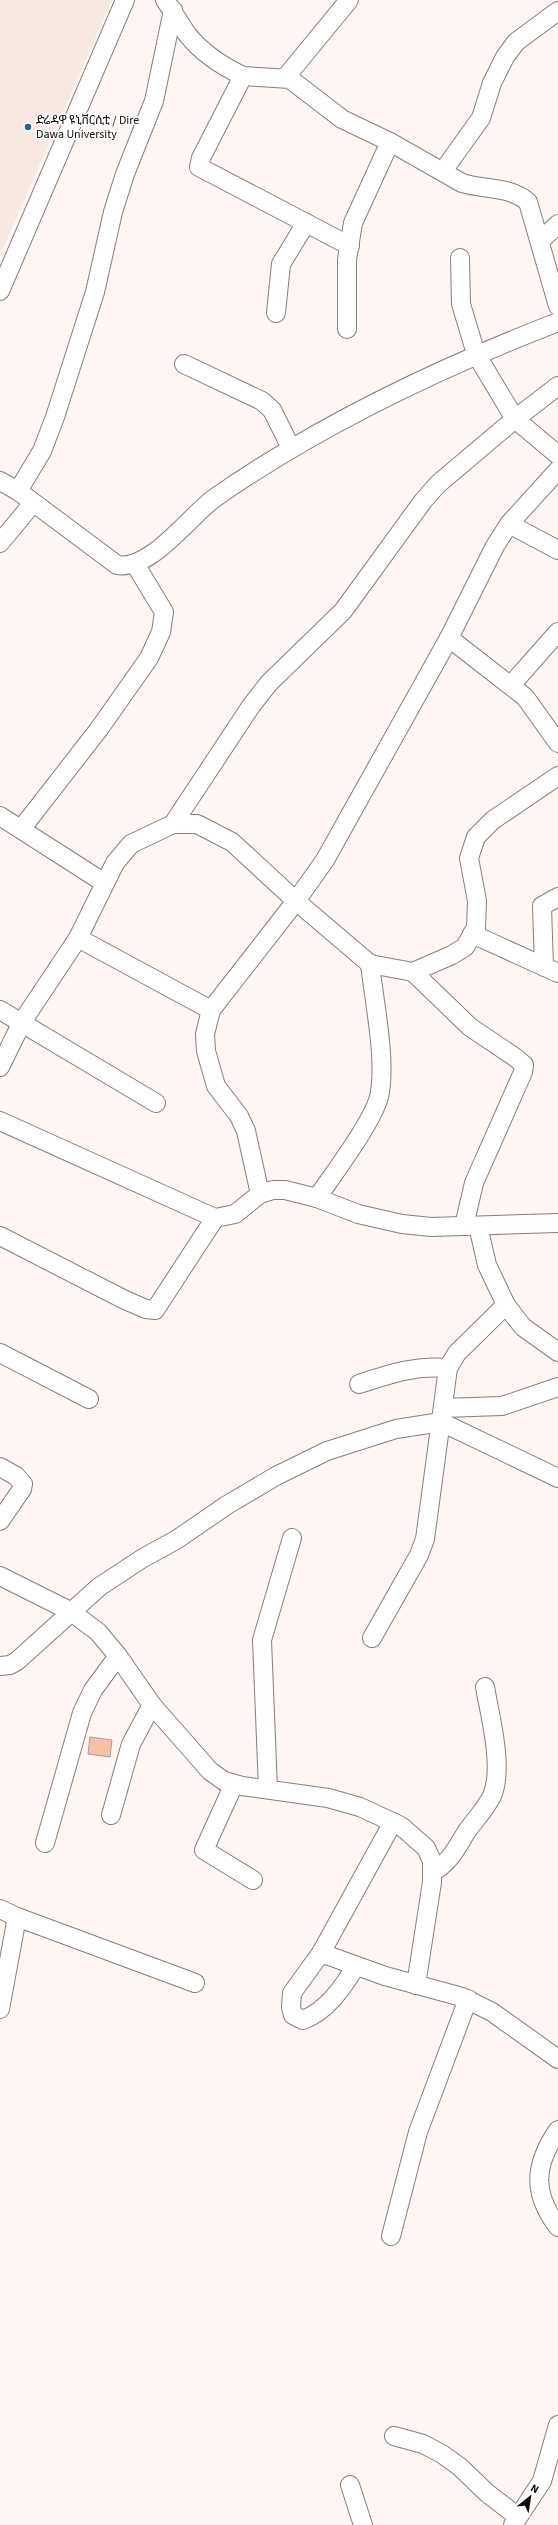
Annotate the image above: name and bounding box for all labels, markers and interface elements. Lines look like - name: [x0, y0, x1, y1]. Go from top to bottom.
- place label: ድሬዳዋ ዩኒቨርሲቲ / Dire Dawa University: [36, 112, 139, 143]
- marker: ድሬዳዋ ዩኒቨርሲቲ / Dire Dawa University: [23, 122, 33, 132]
- north arrow: [510, 2477, 550, 2517]
- text: N: [528, 2480, 542, 2497]

